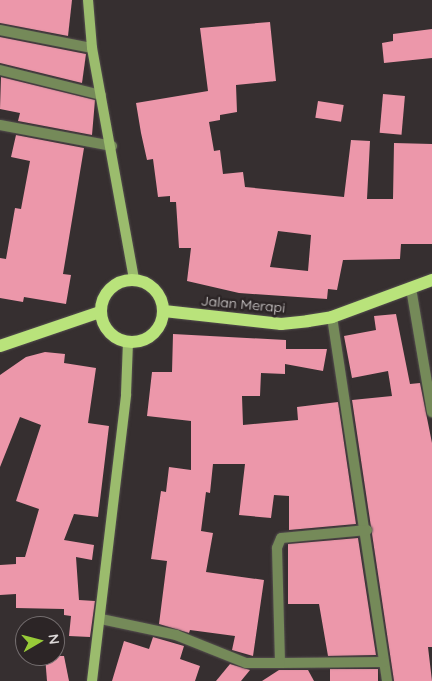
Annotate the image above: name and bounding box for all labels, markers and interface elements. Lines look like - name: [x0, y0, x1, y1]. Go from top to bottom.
- street label: Jalan Merapi: [200, 292, 286, 316]
- north arrow: [15, 616, 65, 666]
- text: N: [44, 633, 63, 645]

